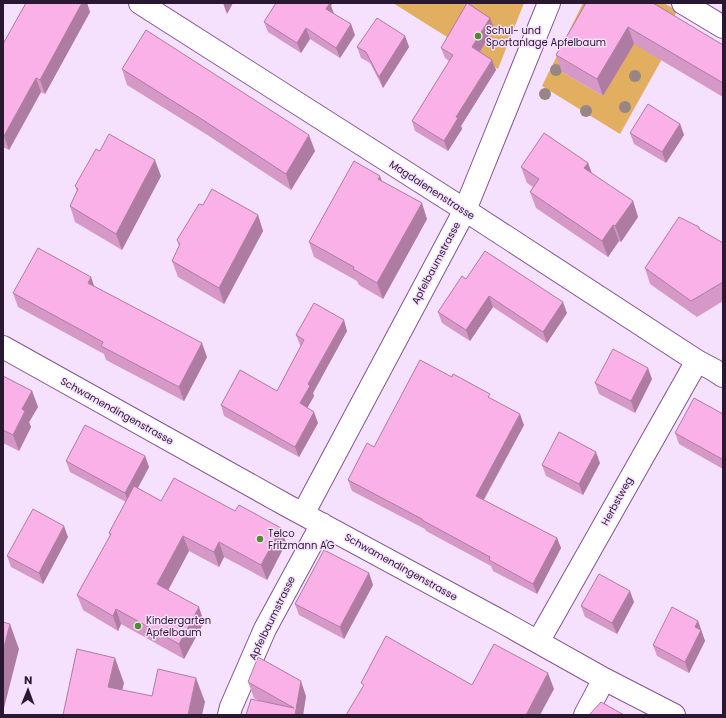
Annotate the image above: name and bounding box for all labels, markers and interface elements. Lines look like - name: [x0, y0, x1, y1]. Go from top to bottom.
- place label: Schul- und Sportanlage Apfelbaum: [486, 23, 606, 50]
- marker: Schul- und Sportanlage Apfelbaum: [473, 31, 483, 41]
- street label: Magdalenenstrasse: [386, 157, 478, 223]
- street label: Apfelbaumstrasse: [408, 219, 464, 307]
- street label: Schwamendingenstrasse: [58, 374, 176, 448]
- street label: Herbstweg: [597, 474, 637, 528]
- place label: Telco Fritzmann AG: [268, 526, 335, 553]
- street label: Schwamendingenstrasse: [342, 530, 460, 604]
- marker: Telco Fritzmann AG: [255, 534, 265, 544]
- street label: Apfelbaumstrasse: [245, 574, 299, 662]
- place label: Kindergarten Apfelbaum: [146, 613, 211, 640]
- marker: Kindergarten Apfelbaum: [133, 621, 143, 631]
- north arrow: [8, 670, 48, 710]
- text: N: [24, 672, 32, 688]

